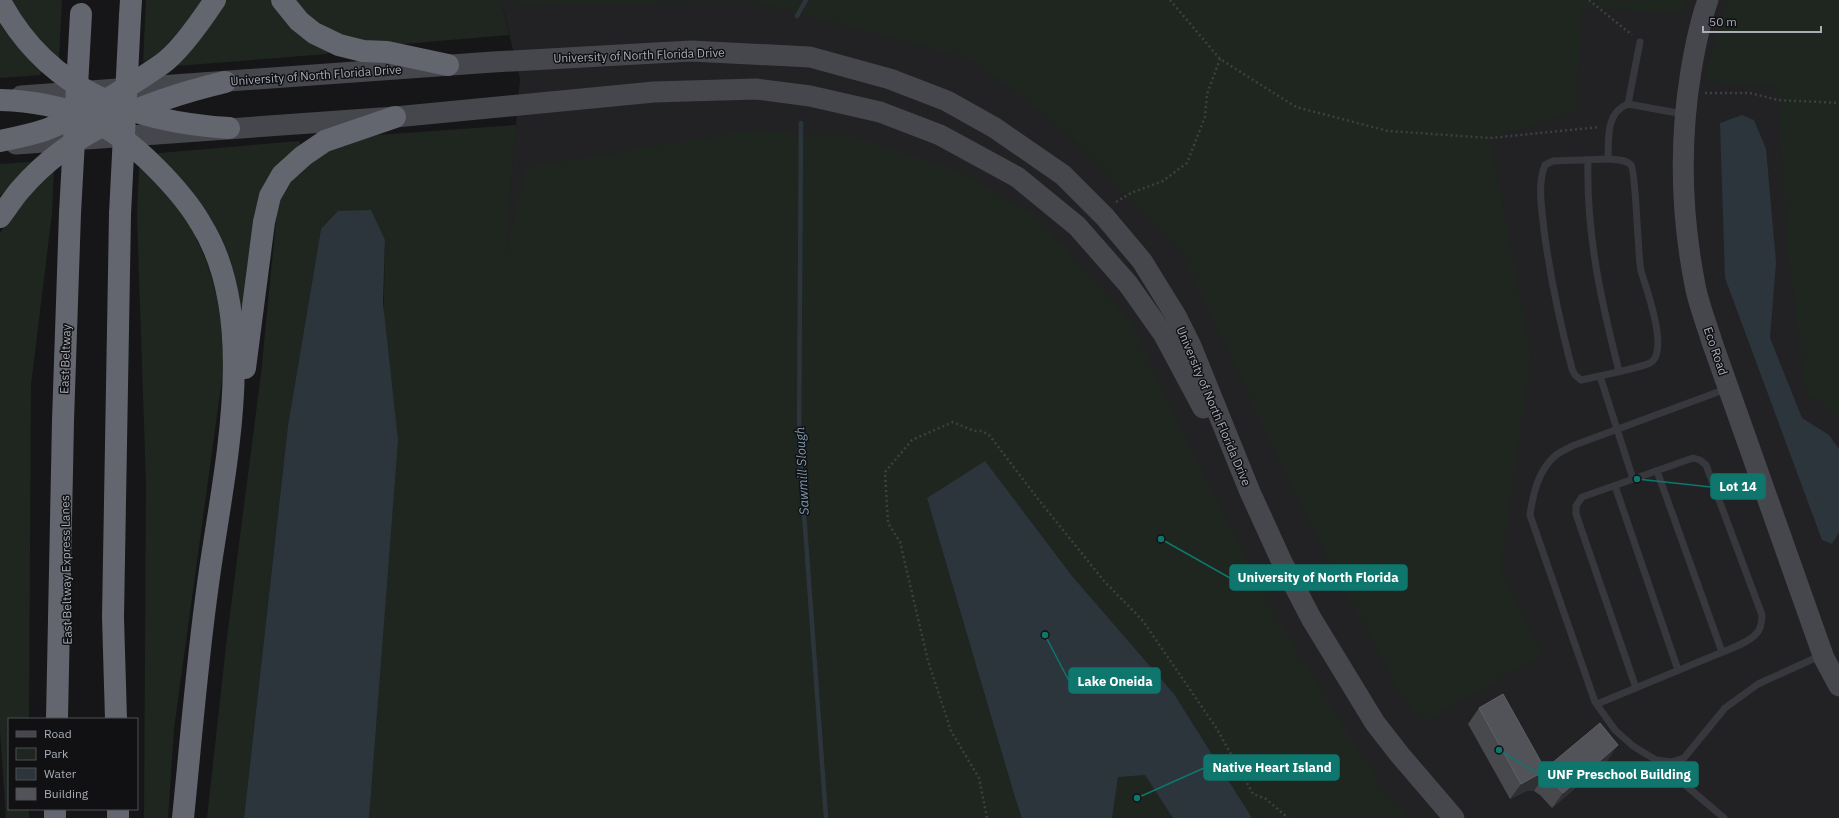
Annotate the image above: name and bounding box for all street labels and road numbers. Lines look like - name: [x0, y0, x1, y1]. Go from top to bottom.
- street label: University of North Florida Drive: [553, 44, 725, 65]
- street label: University of North Florida Drive: [230, 62, 403, 88]
- street label: East Beltway: [56, 324, 74, 394]
- street label: University of North Florida Drive: [1174, 324, 1255, 488]
- street label: Eco Road: [1701, 325, 1731, 377]
- street label: East Beltway Express Lanes: [57, 495, 75, 645]

